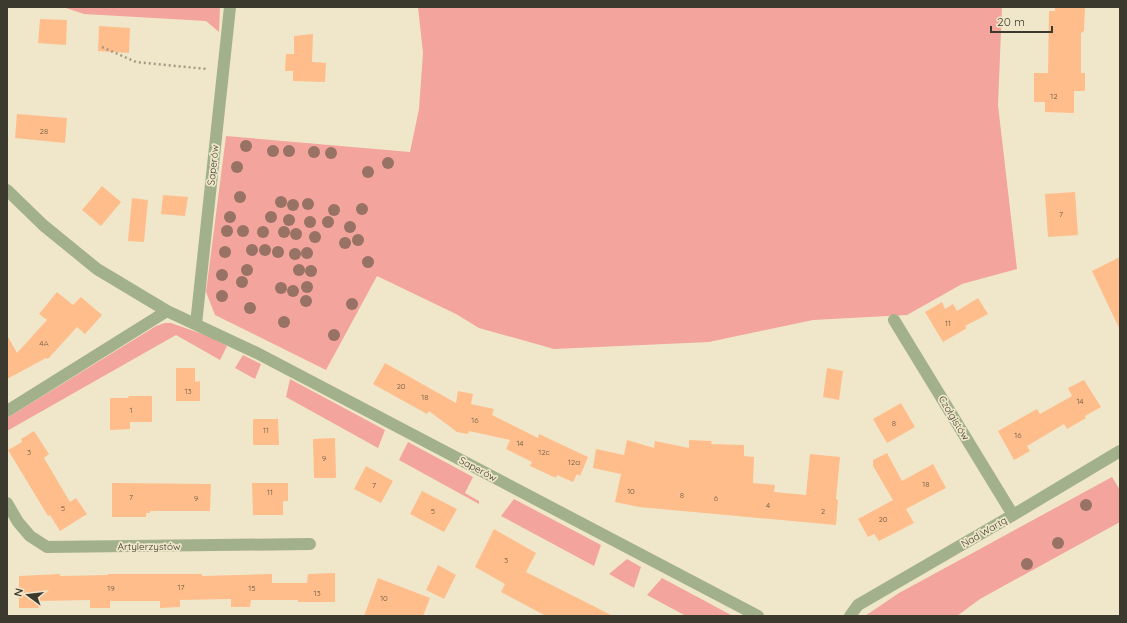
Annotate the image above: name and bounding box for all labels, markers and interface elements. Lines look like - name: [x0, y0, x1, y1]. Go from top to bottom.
- scale bar: [991, 8, 1052, 34]
- text: 20 m: [997, 14, 1025, 29]
- house number: 12: [1050, 91, 1058, 101]
- house number: 28: [40, 126, 48, 136]
- street label: Saperów: [204, 144, 222, 186]
- house number: 7: [1059, 209, 1063, 219]
- house number: 11: [945, 318, 951, 328]
- house number: 4A: [39, 338, 49, 348]
- house number: 20: [396, 381, 406, 391]
- house number: 13: [184, 386, 192, 396]
- house number: 18: [421, 392, 429, 402]
- street label: Czołgistów: [936, 393, 973, 443]
- house number: 14: [1076, 396, 1084, 406]
- house number: 1: [130, 405, 133, 415]
- house number: 16: [471, 415, 479, 425]
- house number: 8: [892, 418, 896, 428]
- house number: 11: [263, 425, 269, 435]
- house number: 16: [1014, 430, 1022, 440]
- house number: 14: [516, 438, 524, 448]
- house number: 3: [27, 447, 31, 457]
- house number: 12c: [538, 447, 550, 457]
- house number: 9: [322, 453, 327, 463]
- street label: Saperów: [457, 454, 499, 485]
- house number: 12a: [568, 457, 580, 467]
- house number: 18: [922, 479, 930, 489]
- house number: 7: [372, 480, 376, 490]
- house number: 10: [627, 486, 635, 496]
- house number: 11: [267, 487, 273, 497]
- house number: 8: [680, 490, 684, 500]
- house number: 7: [129, 492, 133, 502]
- house number: 9: [194, 493, 199, 503]
- house number: 6: [714, 493, 719, 503]
- house number: 4: [766, 500, 770, 510]
- house number: 5: [61, 503, 65, 513]
- house number: 5: [431, 506, 435, 516]
- house number: 2: [821, 506, 826, 516]
- house number: 20: [878, 514, 888, 524]
- street label: Nad Wartą: [959, 514, 1009, 550]
- street label: Artylerzystów: [117, 540, 181, 553]
- house number: 3: [504, 555, 508, 565]
- north arrow: [8, 575, 48, 615]
- house number: 17: [177, 582, 185, 592]
- house number: 19: [107, 583, 115, 593]
- house number: 15: [248, 583, 256, 593]
- text: N: [11, 587, 26, 598]
- house number: 13: [313, 588, 321, 598]
- house number: 10: [380, 593, 388, 603]

